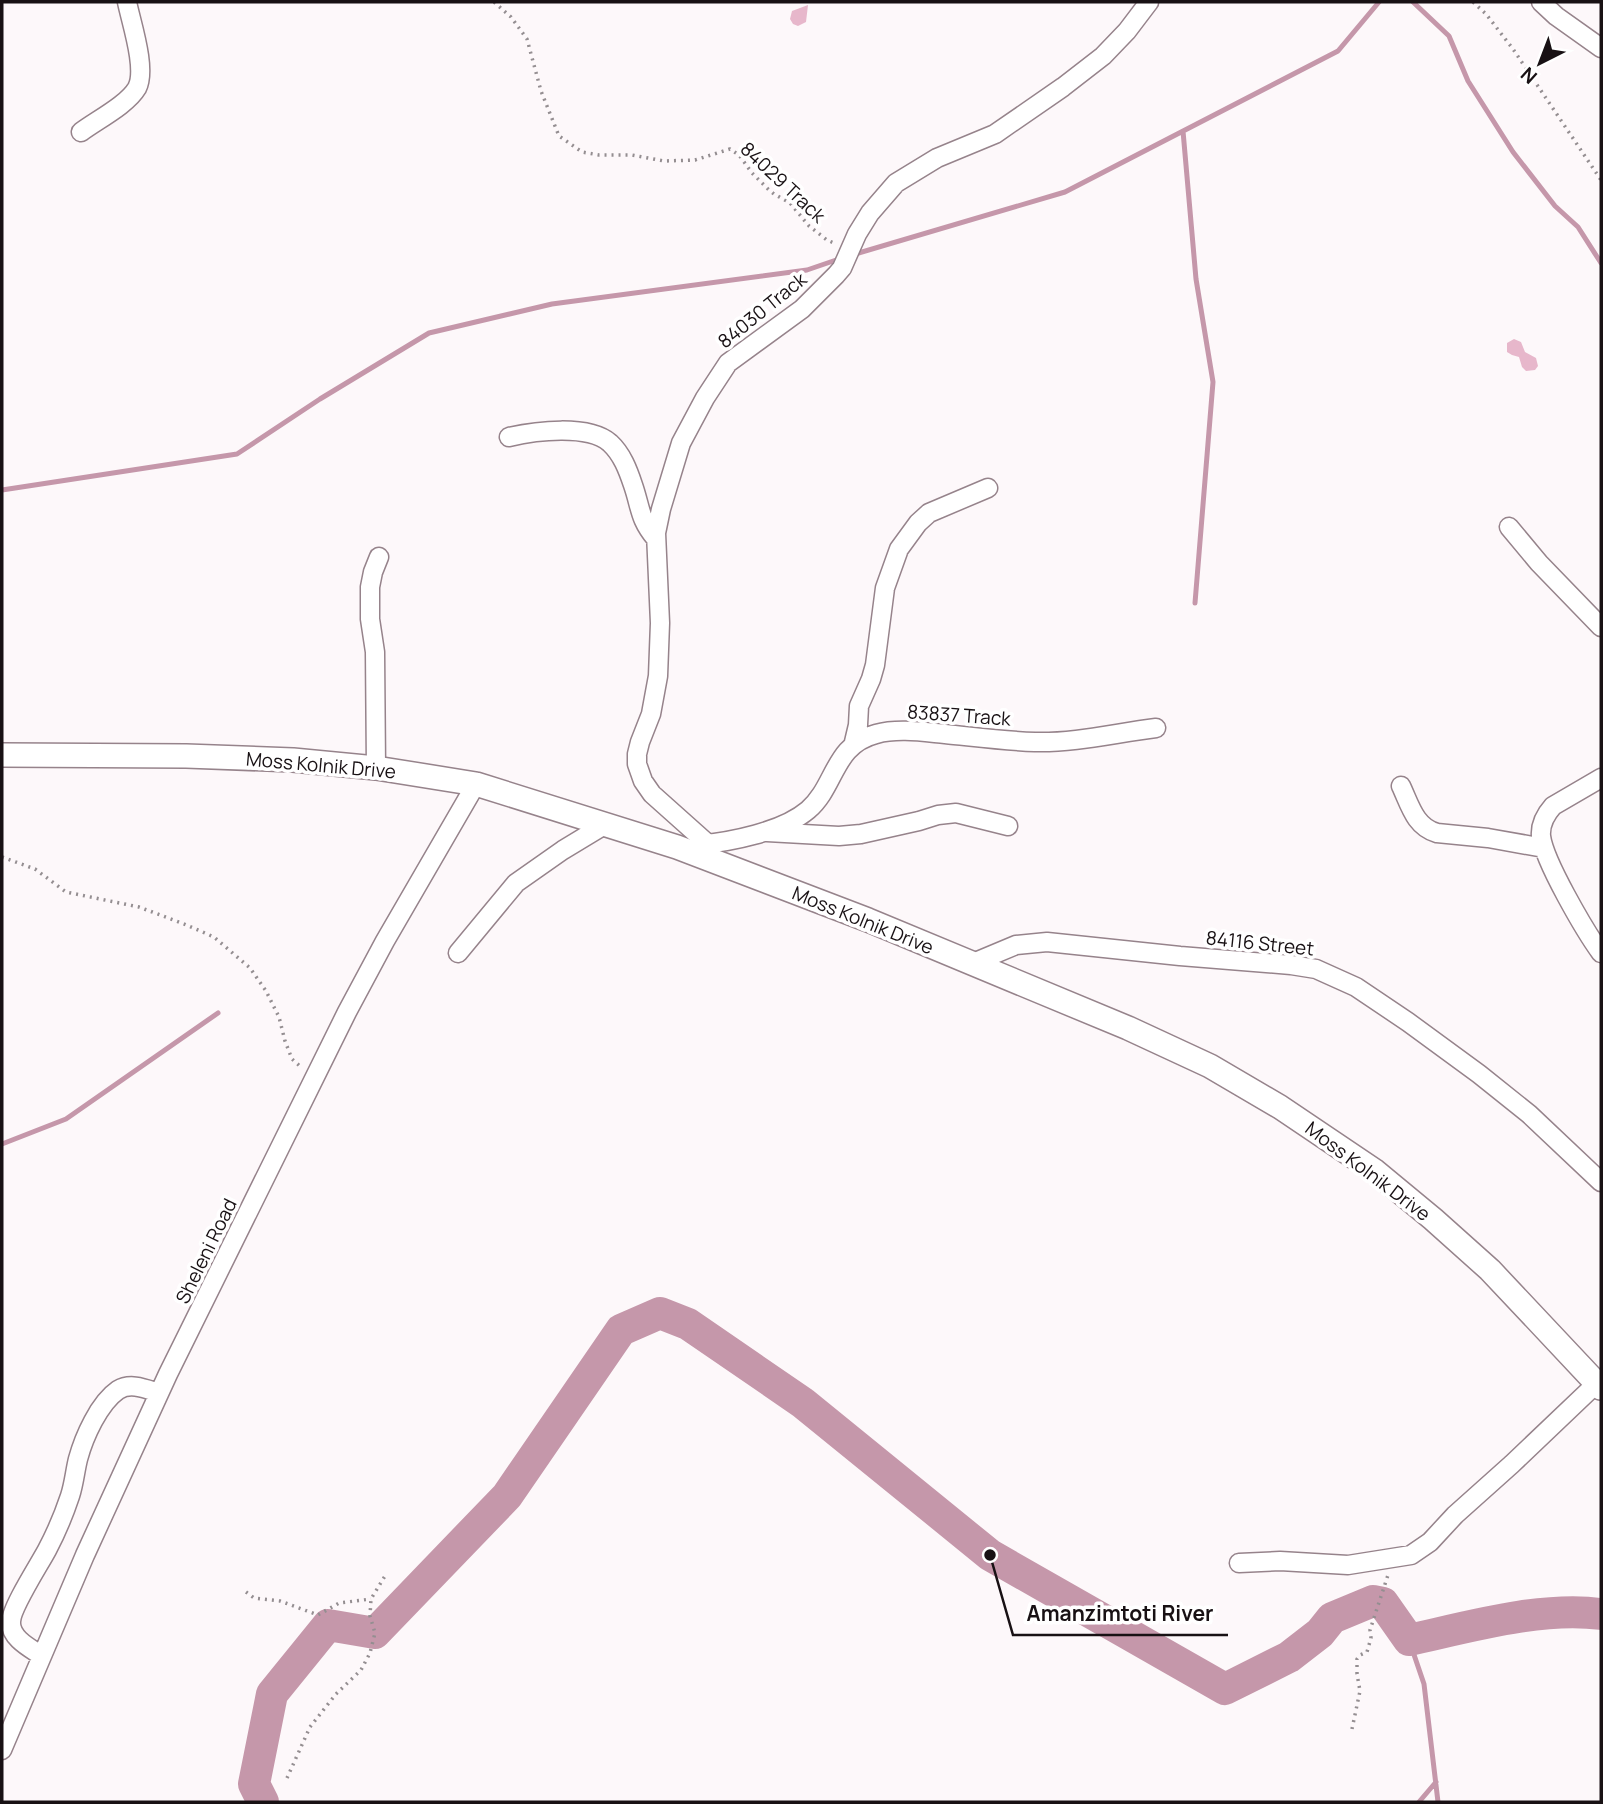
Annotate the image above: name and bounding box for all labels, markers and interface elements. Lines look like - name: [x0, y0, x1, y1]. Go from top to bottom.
- north arrow: [1505, 28, 1575, 98]
- text: N: [1515, 61, 1542, 90]
- street label: 84029 Track: [735, 136, 832, 229]
- street label: 84030 Track: [712, 266, 812, 354]
- street label: 83837 Track: [906, 698, 1012, 732]
- street label: Moss Kolnik Drive: [245, 745, 397, 785]
- street label: Moss Kolnik Drive: [788, 880, 938, 960]
- street label: 84116 Street: [1205, 924, 1315, 962]
- street label: Moss Kolnik Drive: [1300, 1115, 1436, 1227]
- street label: Sheleni Road: [169, 1194, 243, 1308]
- callout: Amanzimtoti River: [1013, 1593, 1228, 1635]
- text: Amanzimtoti River: [1027, 1599, 1213, 1627]

